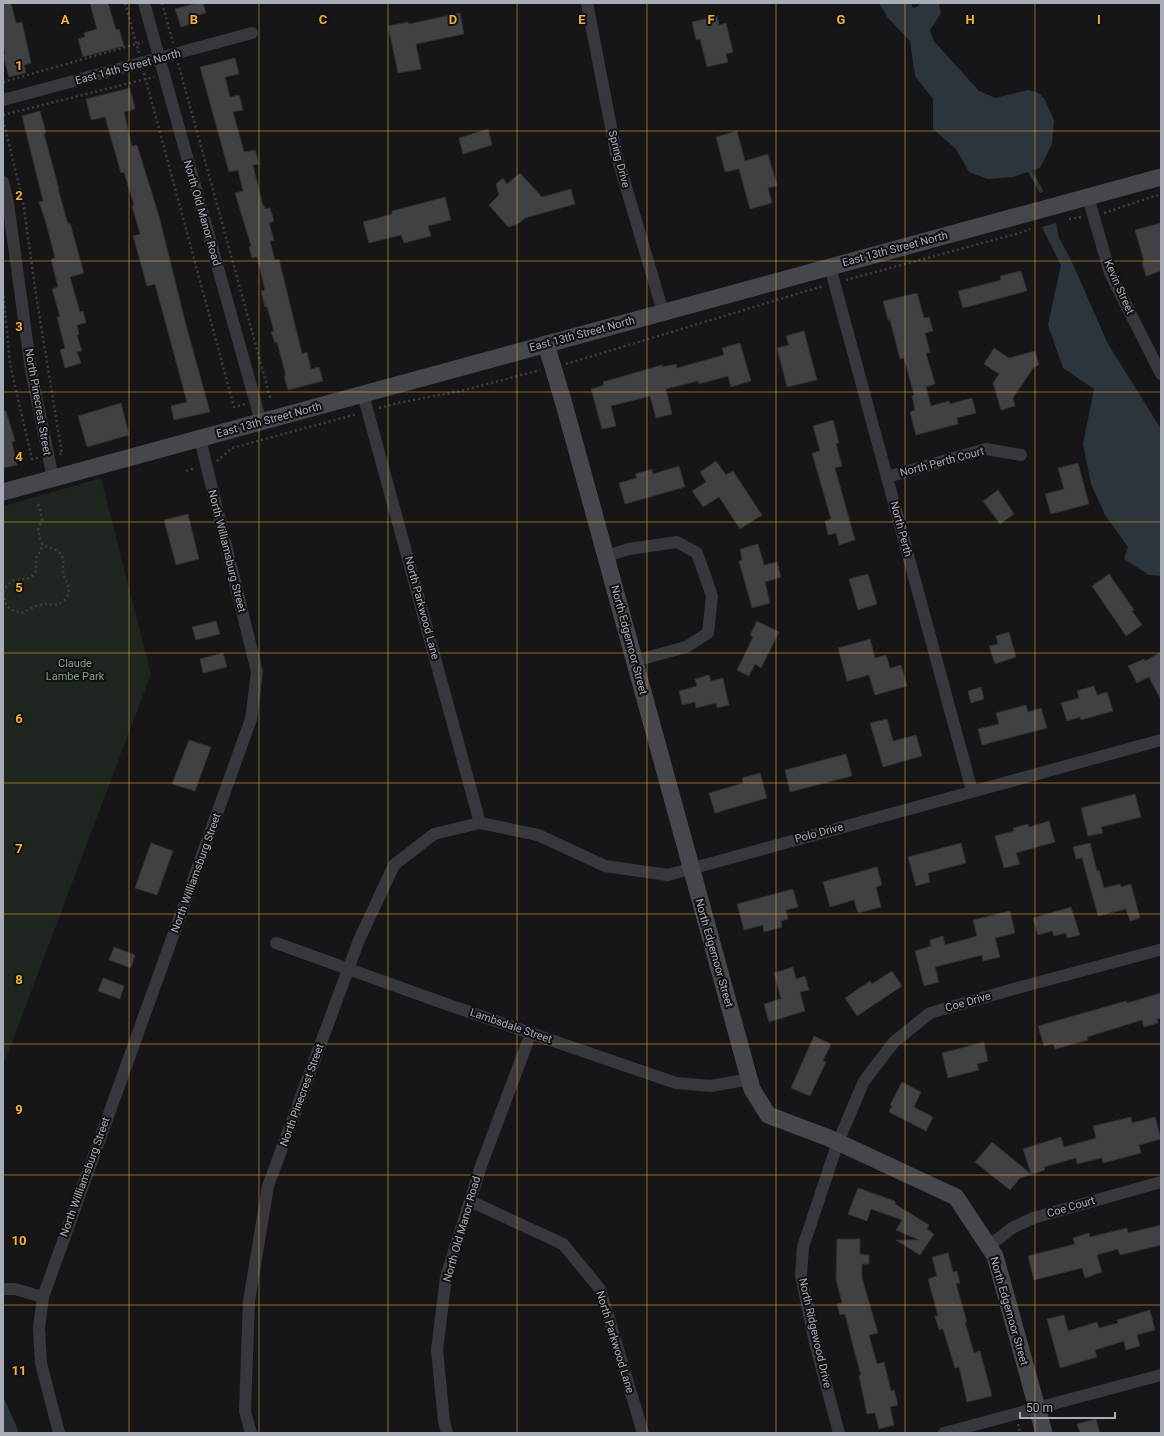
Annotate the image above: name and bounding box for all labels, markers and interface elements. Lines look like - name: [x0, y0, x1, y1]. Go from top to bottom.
- text: A: [61, 12, 70, 27]
- text: B: [190, 12, 198, 27]
- text: C: [319, 12, 328, 27]
- text: D: [449, 12, 457, 27]
- text: E: [578, 12, 586, 27]
- text: F: [707, 12, 715, 27]
- text: G: [837, 12, 846, 27]
- text: H: [965, 12, 975, 27]
- text: I: [1097, 12, 1101, 27]
- street label: East 14th Street North: [74, 47, 182, 87]
- text: 1: [15, 58, 23, 73]
- street label: Spring Drive: [606, 129, 632, 189]
- street label: North Old Manor Road: [181, 159, 223, 267]
- text: 2: [15, 188, 23, 203]
- street label: East 13th Street North: [841, 229, 949, 269]
- street label: Kevin Street: [1101, 258, 1137, 317]
- street label: East 13th Street North: [528, 314, 636, 354]
- text: 3: [15, 319, 23, 334]
- street label: North Pinecrest Street: [22, 348, 54, 457]
- street label: East 13th Street North: [215, 400, 323, 440]
- street label: North Perth Court: [898, 444, 986, 479]
- text: 4: [15, 449, 23, 464]
- street label: North Williamsburg Street: [205, 488, 249, 614]
- street label: North Perth: [887, 500, 915, 558]
- street label: North Parkwood Lane: [402, 555, 442, 661]
- text: 5: [15, 580, 23, 595]
- street label: North Edgemoor Street: [608, 584, 650, 696]
- park label: Claude Lambe Park: [46, 657, 105, 683]
- text: 6: [15, 711, 23, 726]
- street label: North Williamsburg Street: [168, 811, 224, 934]
- street label: Polo Drive: [793, 820, 845, 846]
- text: 7: [15, 841, 23, 856]
- street label: North Edgemoor Street: [692, 897, 736, 1009]
- text: 8: [15, 972, 23, 987]
- street label: Coe Drive: [944, 989, 992, 1015]
- street label: Lambsdale Street: [468, 1006, 554, 1046]
- street label: North Pinecrest Street: [277, 1042, 327, 1148]
- text: 9: [15, 1102, 23, 1117]
- street label: North Williamsburg Street: [57, 1115, 113, 1238]
- street label: North Old Manor Road: [441, 1175, 483, 1283]
- street label: Coe Court: [1046, 1194, 1097, 1220]
- text: 10: [12, 1233, 26, 1248]
- street label: North Edgemoor Street: [987, 1255, 1031, 1367]
- street label: North Ridgewood Drive: [796, 1277, 834, 1389]
- street label: North Parkwood Lane: [593, 1289, 637, 1395]
- text: 11: [12, 1363, 26, 1378]
- scale bar: [1020, 1394, 1115, 1420]
- text: 50 m: [1026, 1401, 1053, 1415]

